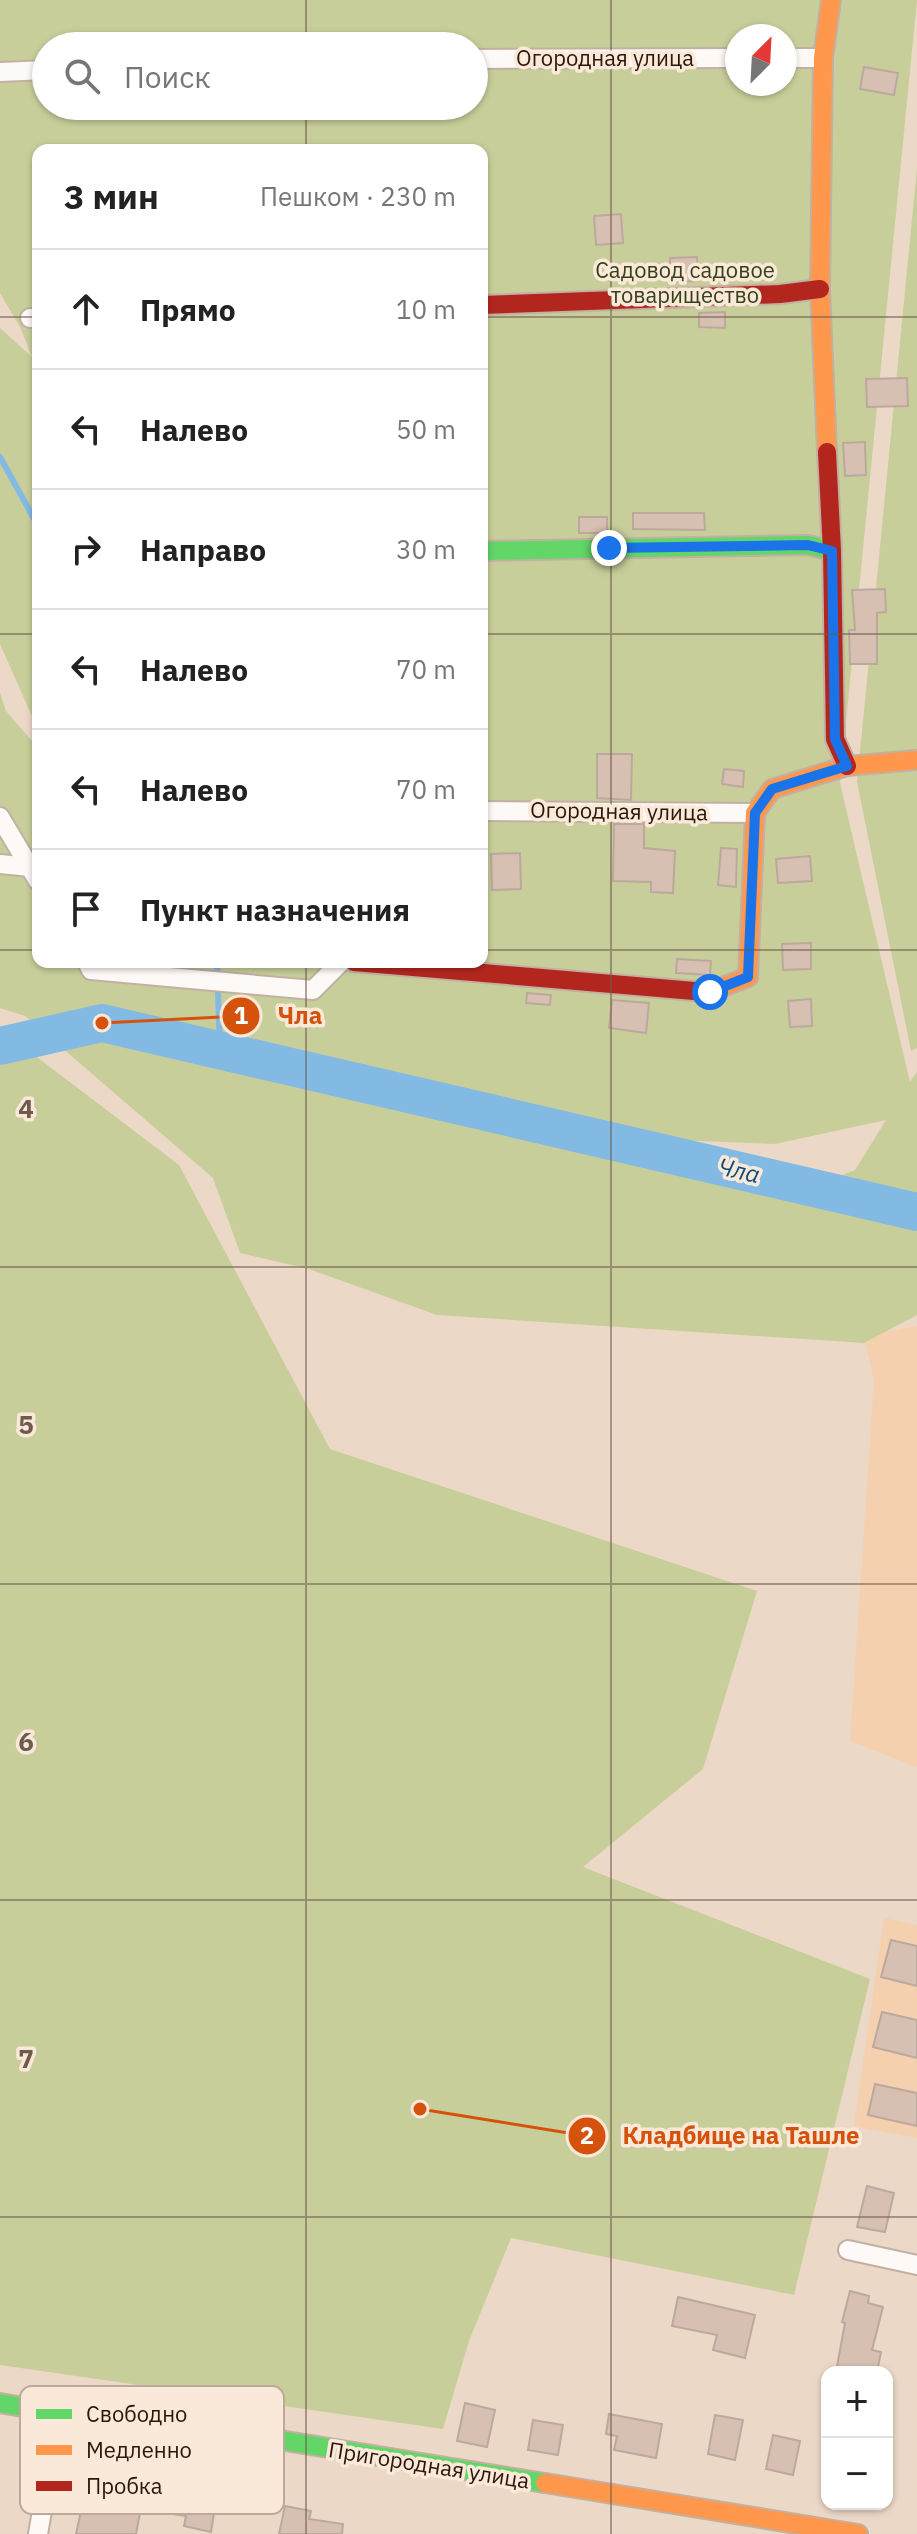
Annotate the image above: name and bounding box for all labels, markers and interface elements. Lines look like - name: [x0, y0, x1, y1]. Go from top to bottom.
- north arrow: [725, 24, 797, 96]
- search box: [32, 32, 488, 120]
- street label: Огородная улица: [516, 43, 694, 72]
- icon: search: [60, 54, 104, 98]
- text: Поиск: [124, 57, 211, 96]
- text: 3 мин: [64, 174, 159, 218]
- text: Пешком · 230 m: [260, 179, 456, 213]
- park label: Садовод садовое товарищество: [595, 255, 775, 309]
- icon: ahead: [64, 287, 108, 331]
- text: Прямо: [140, 290, 236, 329]
- text: 10 m: [396, 292, 456, 326]
- icon: left: [64, 407, 108, 451]
- text: Налево: [140, 410, 248, 449]
- text: 50 m: [396, 412, 456, 446]
- icon: right: [64, 527, 108, 571]
- text: Направо: [140, 530, 266, 569]
- route end: [591, 530, 627, 566]
- text: 30 m: [396, 532, 456, 566]
- icon: left: [64, 647, 108, 691]
- text: Налево: [140, 650, 248, 689]
- text: 70 m: [396, 652, 456, 686]
- icon: left: [64, 767, 108, 811]
- text: Налево: [140, 770, 248, 809]
- text: 70 m: [396, 772, 456, 806]
- street label: Огородная улица: [530, 794, 708, 827]
- icon: arrive: [64, 887, 108, 931]
- text: Пункт назначения: [140, 890, 410, 929]
- route start: [692, 974, 728, 1010]
- callout: Чла: [221, 992, 338, 1040]
- text: 1: [234, 999, 248, 1031]
- text: Чла: [278, 999, 322, 1031]
- text: 4: [18, 1091, 34, 1125]
- water label: Чла: [715, 1150, 763, 1190]
- text: 5: [18, 1407, 34, 1441]
- text: 6: [18, 1724, 34, 1758]
- text: 7: [18, 2041, 34, 2075]
- callout: Кладбище на Ташле: [567, 2112, 876, 2160]
- text: 2: [580, 2119, 594, 2151]
- text: Кладбище на Ташле: [622, 2119, 860, 2151]
- map controls: [821, 2366, 893, 2510]
- button: +: [821, 2366, 893, 2438]
- legend: [20, 2386, 284, 2514]
- text: Свободно: [86, 2399, 187, 2428]
- street label: Пригородная улица: [326, 2434, 532, 2495]
- text: Медленно: [86, 2435, 192, 2464]
- button: −: [821, 2438, 893, 2510]
- text: Пробка: [86, 2471, 163, 2500]

